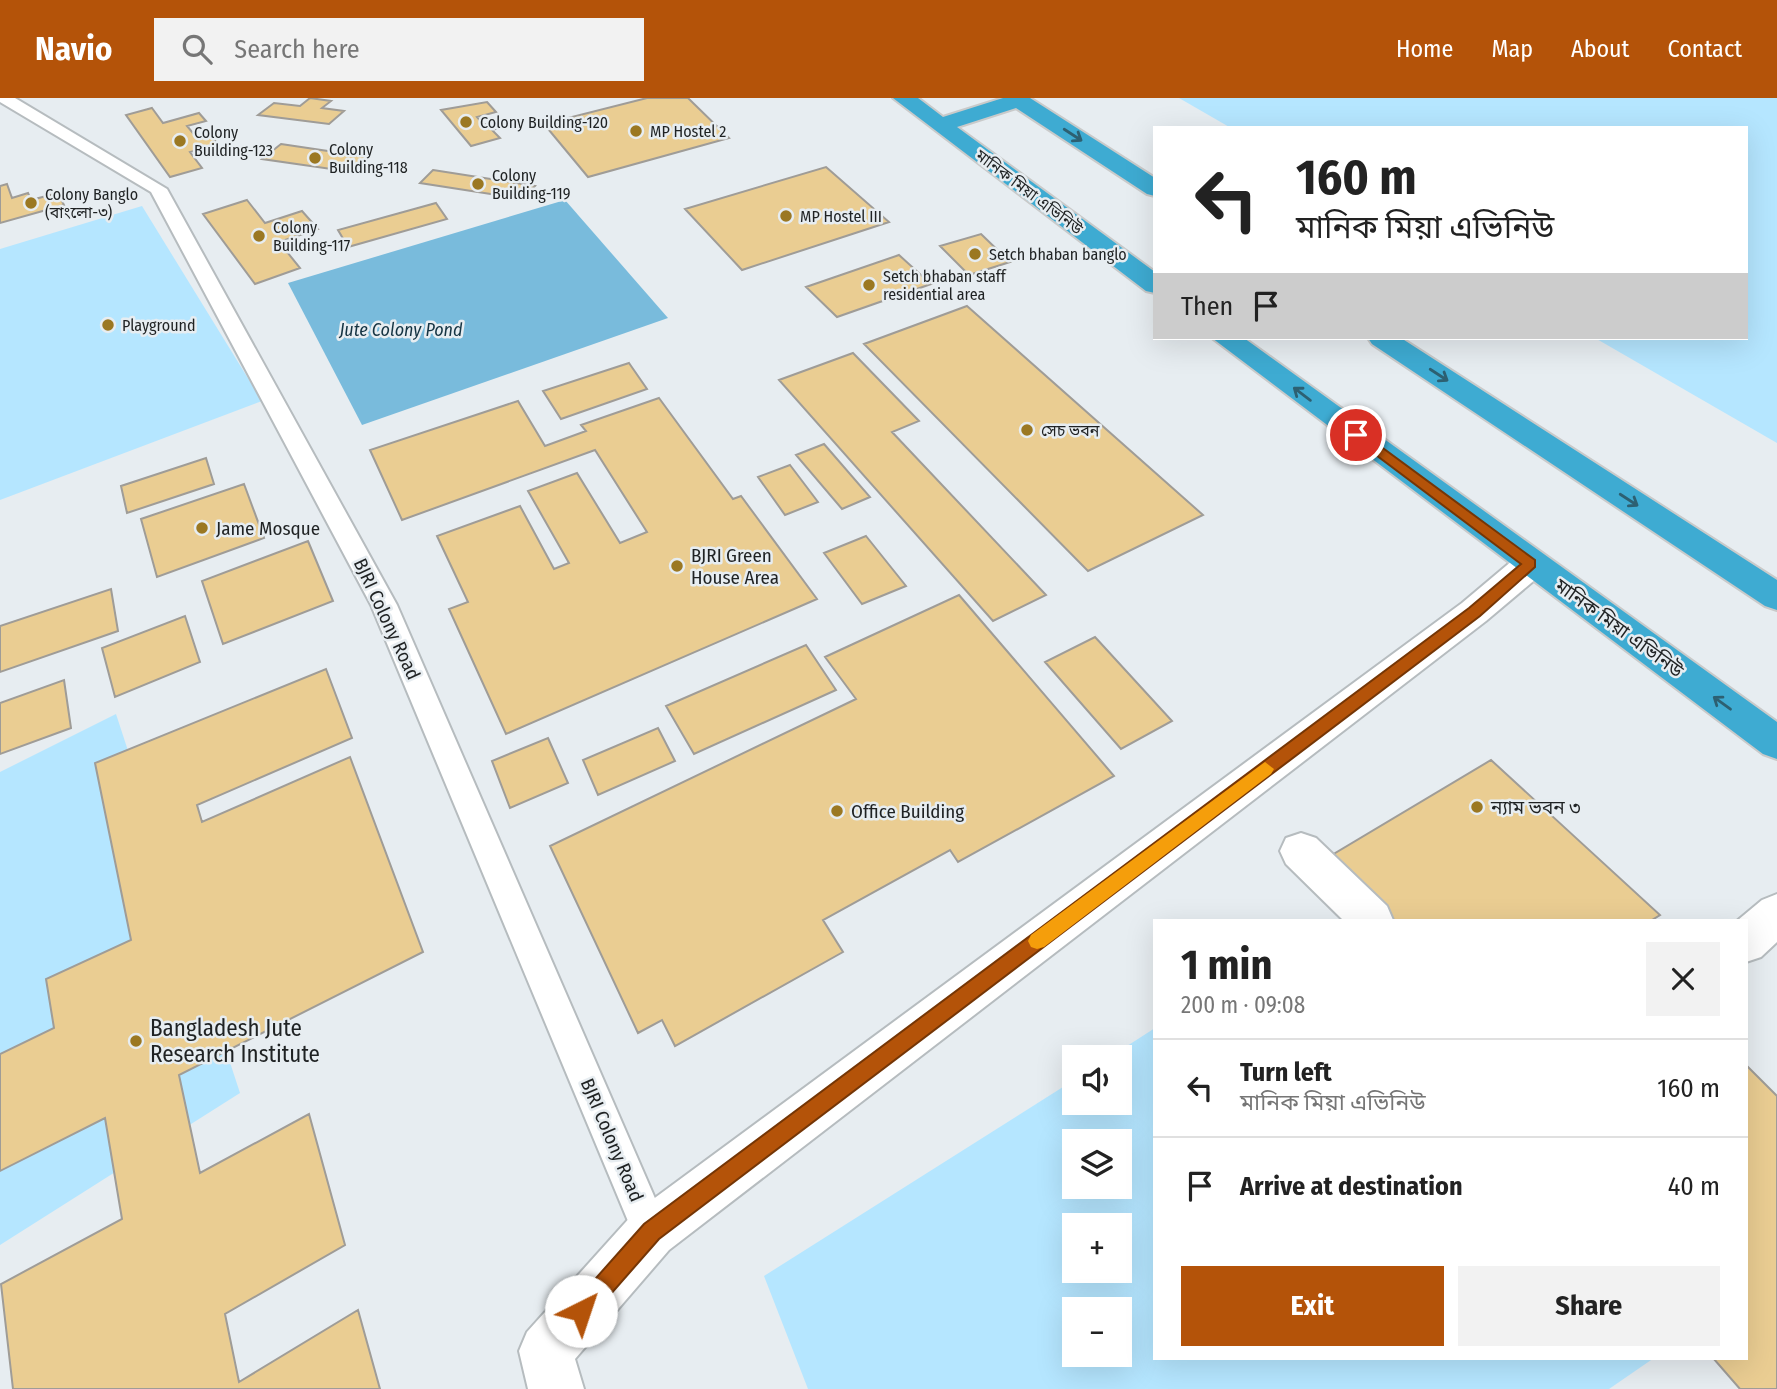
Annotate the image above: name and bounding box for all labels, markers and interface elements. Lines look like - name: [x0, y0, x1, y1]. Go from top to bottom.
- search box: [154, 18, 644, 81]
- text: Navio: [35, 29, 112, 69]
- icon: search: [178, 30, 216, 68]
- text: Search here: [234, 34, 360, 65]
- text: Home: [1396, 35, 1453, 63]
- text: Map: [1491, 35, 1533, 63]
- text: About: [1571, 35, 1629, 63]
- text: Contact: [1667, 35, 1742, 63]
- place label: Colony Building-120: [480, 113, 608, 132]
- marker: Colony Building-120: [458, 114, 474, 130]
- place label: MP Hostel 2: [650, 122, 726, 141]
- place label: Colony Building-123: [194, 123, 273, 160]
- marker: MP Hostel 2: [628, 123, 644, 139]
- one-way arrow: [1062, 129, 1082, 143]
- marker: Colony Building-123: [172, 133, 188, 149]
- place label: Colony Building-118: [329, 140, 408, 177]
- street label: মানিক মিয়া এভিনিউ: [971, 145, 1087, 239]
- text: 160 m: [1296, 148, 1417, 207]
- marker: Colony Building-118: [307, 150, 323, 166]
- icon: left: [1181, 154, 1272, 245]
- place label: Colony Building-119: [492, 166, 571, 203]
- marker: Colony Building-119: [470, 176, 486, 192]
- place label: Colony Banglo (বাংলো-৩): [45, 185, 138, 222]
- marker: Colony Banglo (বাংলো-৩): [23, 195, 39, 211]
- place label: MP Hostel III: [800, 207, 882, 226]
- marker: MP Hostel III: [778, 208, 794, 224]
- text: মানিক মিয়া এভিনিউ: [1296, 208, 1554, 246]
- place label: Colony Building-117: [273, 218, 351, 255]
- marker: Colony Building-117: [251, 228, 267, 244]
- place label: Setch bhaban banglo: [989, 245, 1127, 264]
- marker: Setch bhaban banglo: [967, 246, 983, 262]
- place label: Setch bhaban staff residential area: [883, 267, 1007, 304]
- marker: Setch bhaban staff residential area: [861, 277, 877, 293]
- icon: arrive: [1247, 287, 1285, 325]
- text: Then: [1181, 291, 1233, 322]
- place label: Playground: [122, 316, 196, 335]
- marker: Playground: [100, 317, 116, 333]
- water label: Jute Colony Pond: [338, 319, 463, 341]
- one-way arrow: [1429, 368, 1448, 382]
- one-way arrow: [1293, 387, 1312, 401]
- pin: [1326, 405, 1386, 465]
- icon: arrive: [1337, 416, 1375, 454]
- place label: সেচ ভবন: [1041, 421, 1100, 440]
- marker: সেচ ভবন: [1019, 422, 1035, 438]
- one-way arrow: [1619, 493, 1638, 507]
- place label: Jame Mosque: [216, 517, 320, 540]
- marker: Jame Mosque: [194, 520, 210, 536]
- place label: BJRI Green House Area: [691, 544, 779, 589]
- street label: BJRI Colony Road: [349, 555, 425, 683]
- marker: BJRI Green House Area: [669, 558, 685, 574]
- street label: মানিক মিয়া এভিনিউ: [1549, 573, 1688, 683]
- one-way arrow: [1713, 696, 1732, 710]
- place label: ন্যাম ভবন ৩: [1490, 796, 1581, 819]
- marker: ন্যাম ভবন ৩: [1469, 799, 1485, 815]
- place label: Office Building: [851, 800, 964, 823]
- marker: Office Building: [829, 803, 845, 819]
- text: 1 min: [1181, 940, 1272, 990]
- button: close: [1646, 942, 1720, 1016]
- text: 200 m · 09:08: [1181, 991, 1305, 1019]
- place label: Bangladesh Jute Research Institute: [150, 1014, 320, 1068]
- marker: Bangladesh Jute Research Institute: [128, 1033, 144, 1049]
- map controls: [1062, 1045, 1132, 1367]
- button: sound: [1062, 1045, 1132, 1115]
- text: Turn left: [1240, 1057, 1332, 1088]
- icon: left: [1181, 1069, 1219, 1107]
- text: 160 m: [1657, 1073, 1720, 1104]
- street label: BJRI Colony Road: [576, 1075, 648, 1205]
- text: মানিক মিয়া এভিনিউ: [1240, 1088, 1426, 1116]
- button: layers: [1062, 1129, 1132, 1199]
- icon: arrive: [1181, 1167, 1219, 1205]
- text: Arrive at destination: [1240, 1171, 1463, 1202]
- text: 40 m: [1668, 1171, 1720, 1202]
- button: +: [1062, 1213, 1132, 1283]
- button: Exit: [1181, 1266, 1444, 1346]
- button: Share: [1458, 1266, 1720, 1346]
- position arrow: [544, 1274, 618, 1348]
- button: −: [1062, 1297, 1132, 1367]

